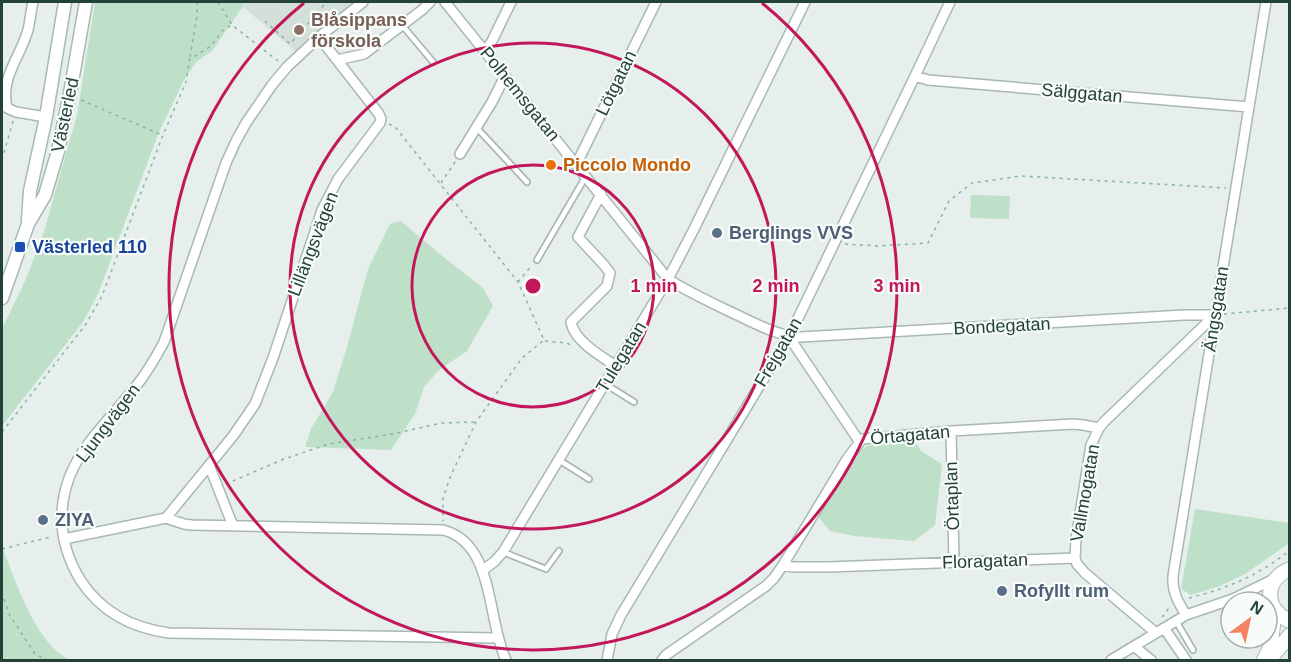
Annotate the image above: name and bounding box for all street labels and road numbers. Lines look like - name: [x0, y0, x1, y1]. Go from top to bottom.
- street label: Polhemsgatan: [476, 43, 564, 145]
- street label: Lötgatan: [592, 47, 640, 119]
- street label: Västerled: [47, 76, 83, 154]
- street label: Sälggatan: [1041, 80, 1123, 106]
- street label: Lillängsvägen: [284, 189, 342, 299]
- street label: Ängsgatan: [1199, 265, 1233, 353]
- street label: Bondegatan: [953, 313, 1051, 339]
- street label: Frejgatan: [750, 314, 806, 390]
- street label: Tulegatan: [592, 318, 650, 396]
- street label: Ljungvägen: [72, 380, 144, 466]
- street label: Örtagatan: [869, 422, 951, 448]
- street label: Vallmogatan: [1067, 443, 1103, 543]
- street label: Örtaplan: [941, 461, 963, 531]
- street label: Floragatan: [942, 550, 1028, 572]

